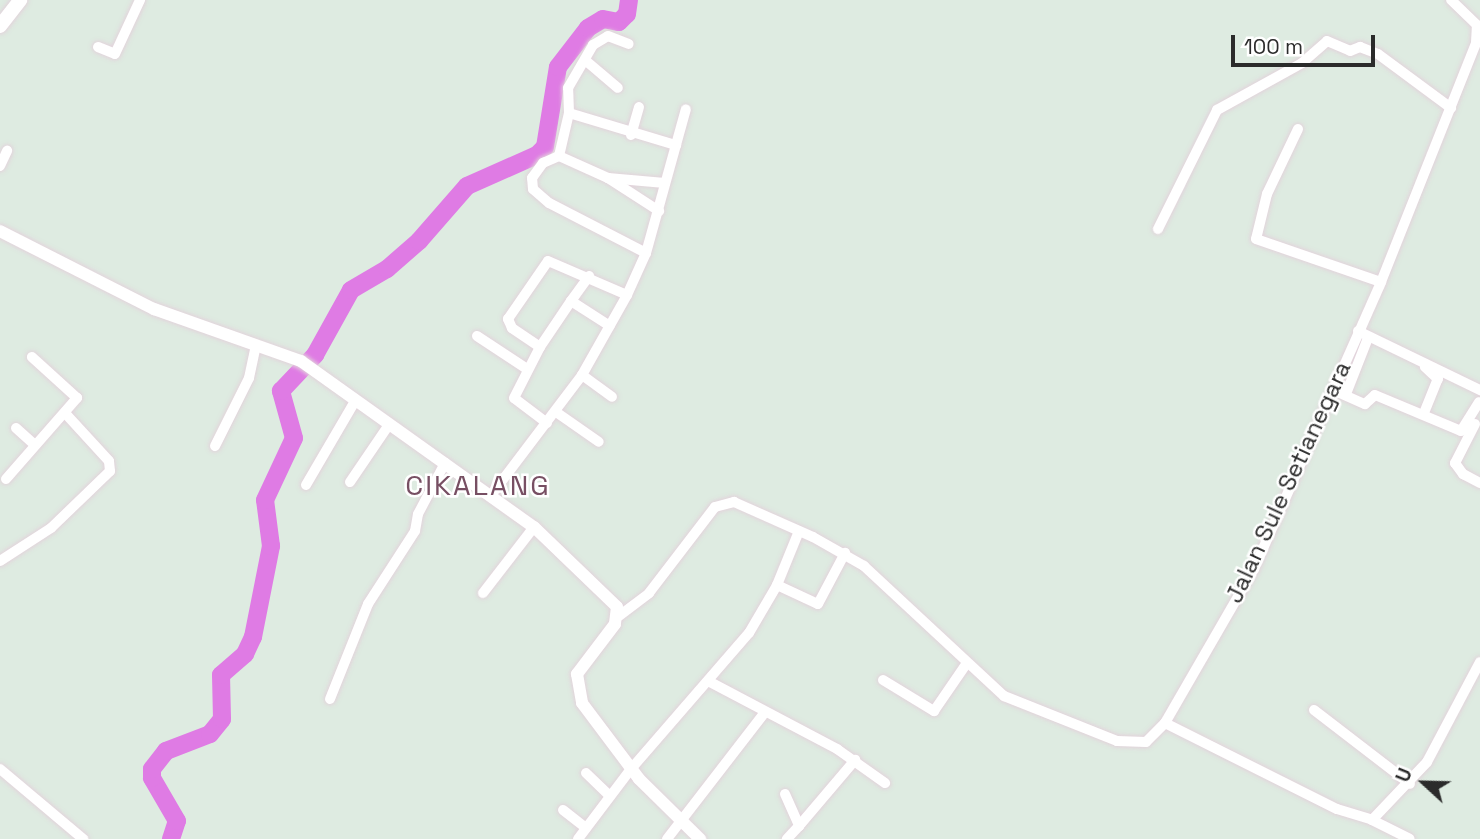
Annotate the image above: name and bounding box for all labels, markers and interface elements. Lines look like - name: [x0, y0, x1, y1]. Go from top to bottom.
- scale bar: [1235, 21, 1378, 65]
- text: 100 m: [1244, 33, 1303, 60]
- street label: Jalan Sule Setianegara: [1219, 357, 1357, 607]
- district label: CIKALANG: [406, 468, 550, 502]
- north arrow: [1389, 748, 1459, 818]
- text: U: [1390, 764, 1418, 786]

